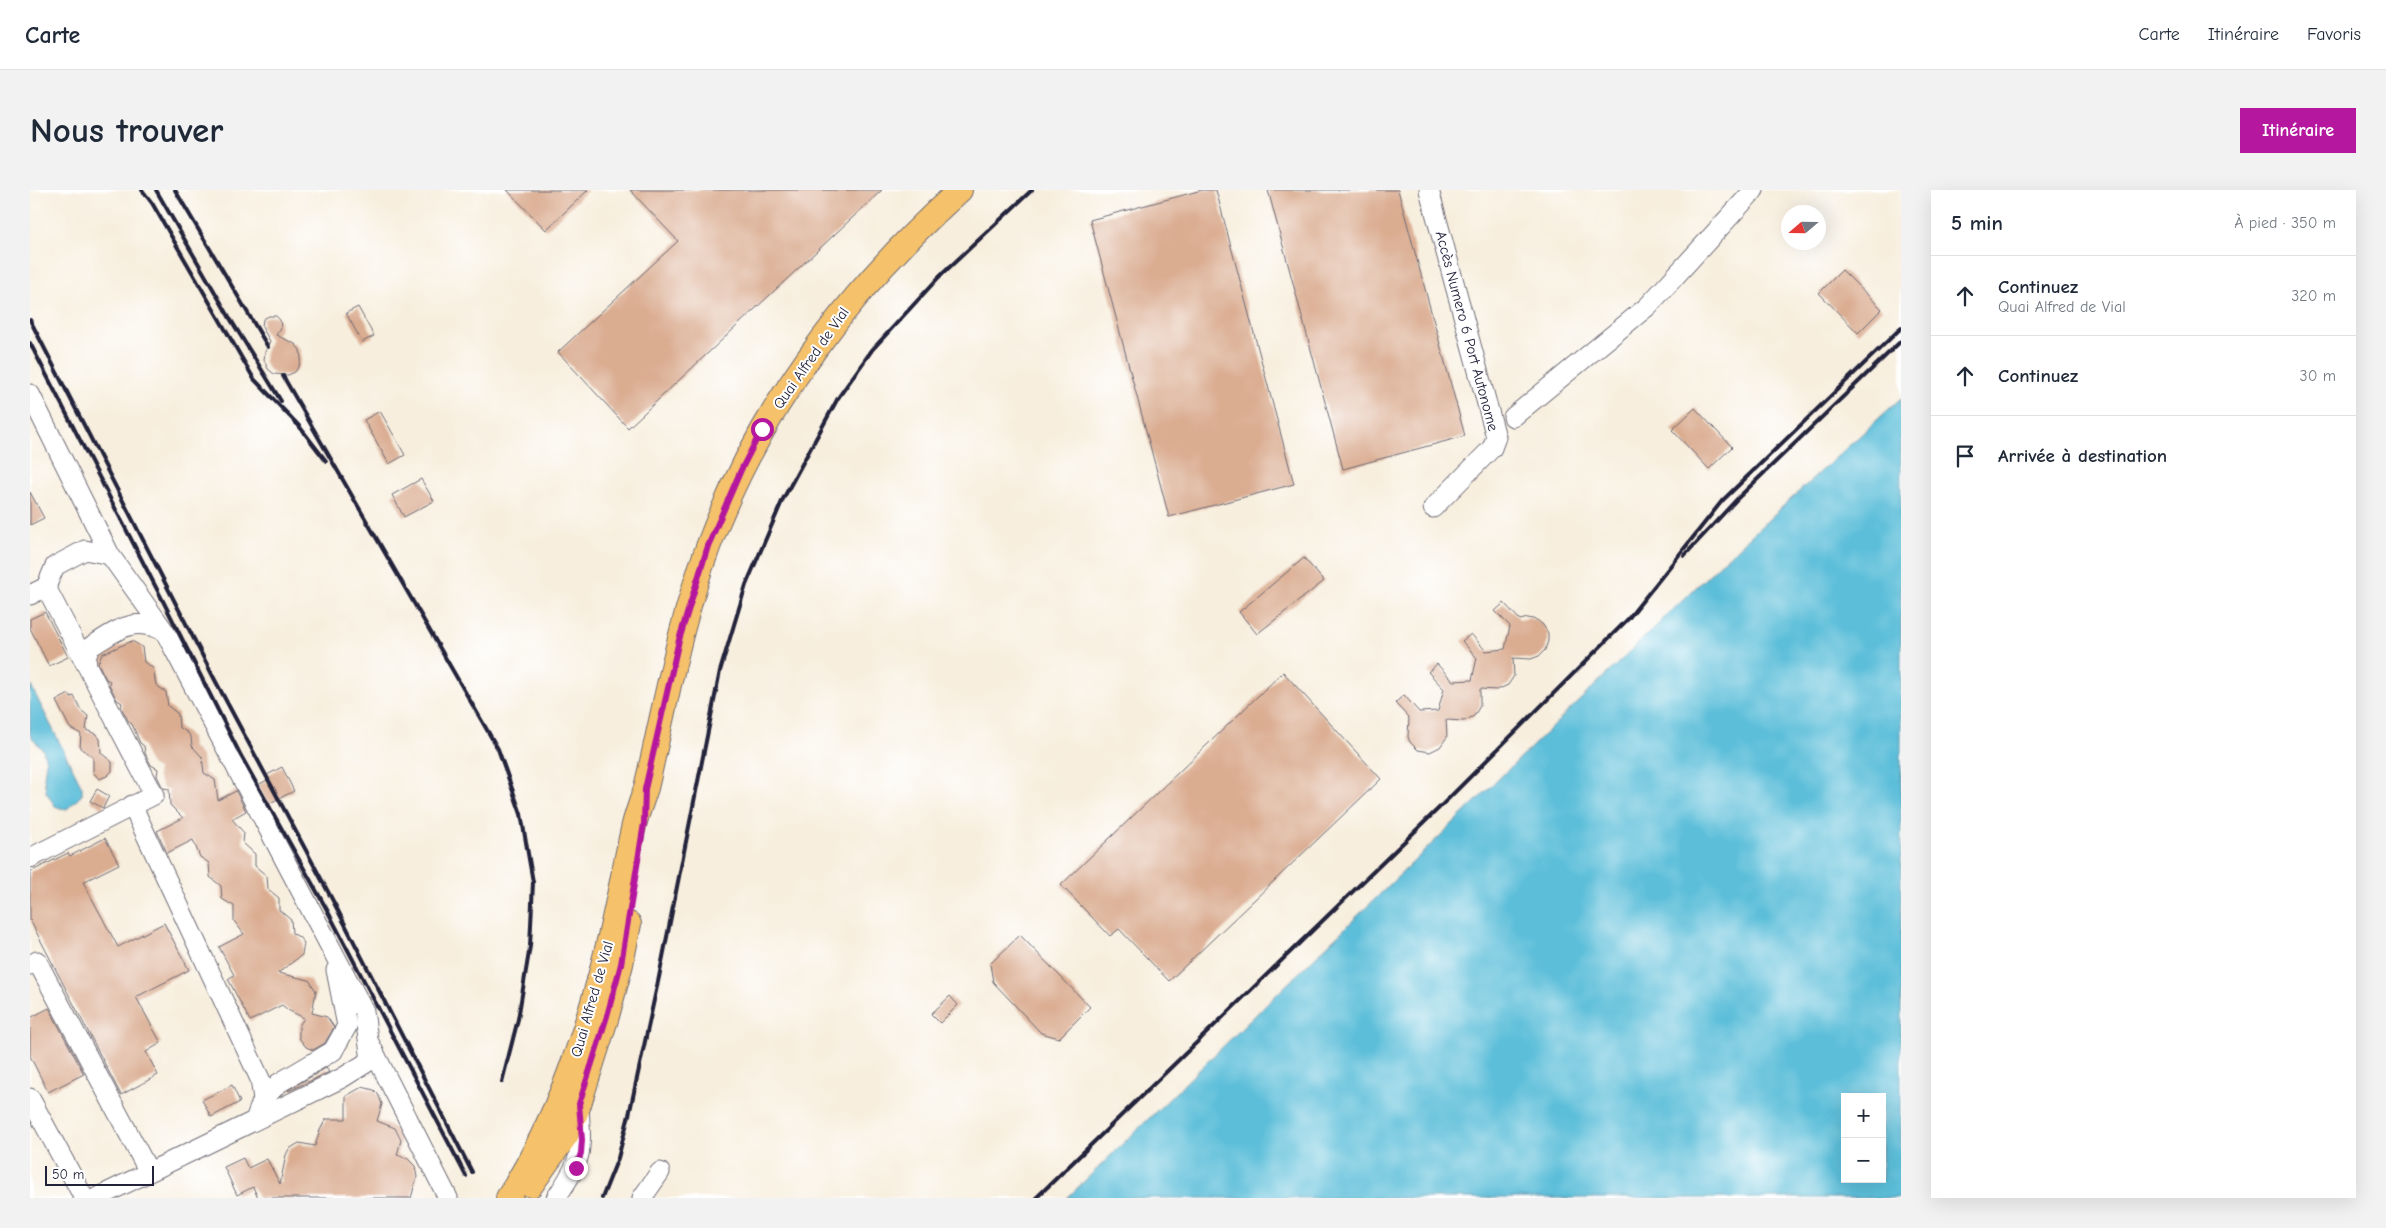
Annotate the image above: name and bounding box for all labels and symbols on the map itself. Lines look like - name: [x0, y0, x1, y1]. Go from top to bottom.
- north arrow: [1781, 205, 1826, 250]
- street label: Accès Numero 6 Port Autonome: [1432, 229, 1503, 434]
- street label: Quai Alfred de Vial: [769, 304, 853, 412]
- route start: [751, 418, 774, 441]
- street label: Quai Alfred de Vial: [567, 939, 617, 1059]
- route end: [565, 1157, 588, 1180]
- scale bar: [45, 1163, 154, 1186]

